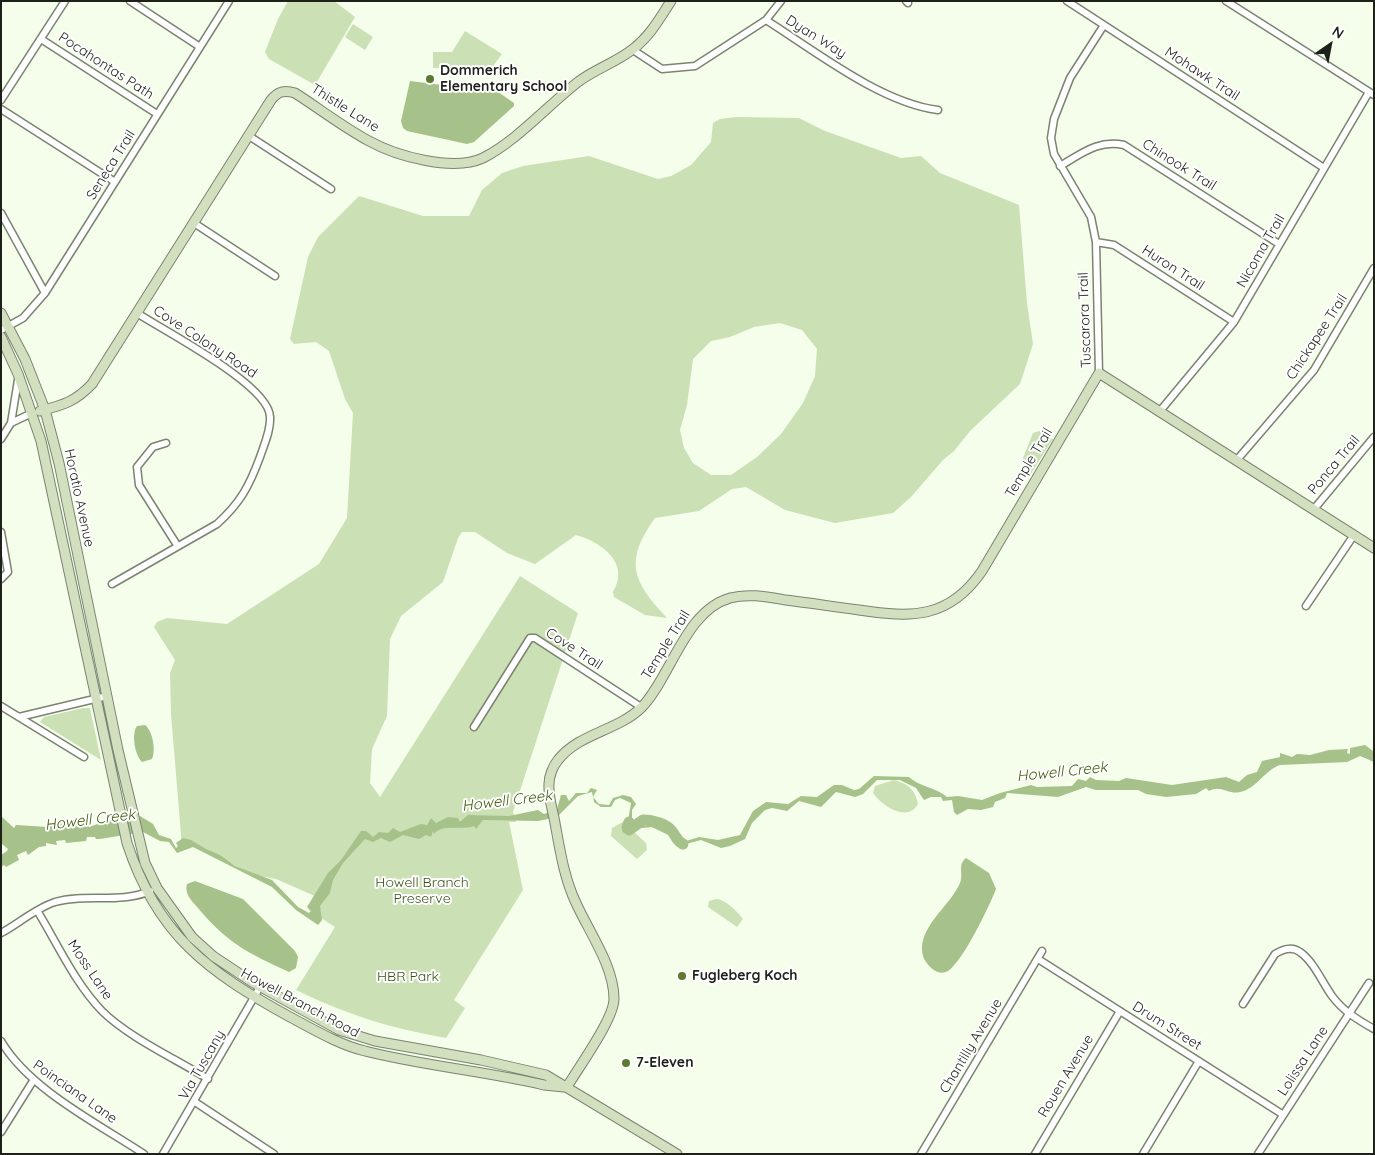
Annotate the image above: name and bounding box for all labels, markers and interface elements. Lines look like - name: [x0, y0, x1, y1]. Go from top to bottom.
- street label: Dyan Way: [783, 12, 849, 62]
- north arrow: [1305, 20, 1355, 70]
- text: N: [1329, 22, 1347, 43]
- street label: Pocahontas Path: [55, 29, 157, 103]
- street label: Mohawk Trail: [1161, 44, 1243, 104]
- place label: Dommerich Elementary School: [440, 63, 567, 95]
- marker: Dommerich Elementary School: [424, 73, 436, 85]
- street label: Thistle Lane: [308, 80, 382, 136]
- street label: Seneca Trail: [83, 127, 139, 203]
- street label: Chinook Trail: [1139, 136, 1219, 194]
- street label: Nicoma Trail: [1233, 212, 1289, 290]
- street label: Huron Trail: [1139, 242, 1207, 294]
- street label: Tuscarora Trail: [1075, 272, 1095, 368]
- street label: Chickapee Trail: [1283, 291, 1351, 383]
- street label: Cove Colony Road: [150, 302, 260, 382]
- street label: Temple Trail: [1002, 425, 1056, 501]
- street label: Ponca Trail: [1304, 432, 1364, 498]
- street label: Horatio Avenue: [60, 447, 98, 549]
- street label: Temple Trail: [638, 607, 694, 683]
- street label: Cove Trail: [543, 624, 605, 674]
- water label: Howell Creek: [1016, 758, 1108, 786]
- water label: Howell Creek: [461, 787, 553, 815]
- water label: Howell Creek: [44, 806, 136, 834]
- park label: Howell Branch Preserve: [375, 875, 469, 908]
- street label: Moss Lane: [64, 937, 116, 1003]
- street label: Howell Branch Road: [238, 965, 362, 1041]
- place label: Fugleberg Koch: [692, 968, 797, 984]
- park label: HBR Park: [377, 969, 439, 985]
- marker: Fugleberg Koch: [676, 970, 688, 982]
- street label: Chantilly Avenue: [936, 996, 1006, 1096]
- street label: Drum Street: [1129, 998, 1205, 1054]
- street label: Lolissa Lane: [1274, 1023, 1332, 1099]
- street label: Via Tuscany: [175, 1027, 229, 1103]
- street label: Rouen Avenue: [1035, 1032, 1097, 1120]
- place label: 7-Eleven: [636, 1055, 693, 1071]
- street label: Poinciana Lane: [30, 1057, 120, 1127]
- marker: 7-Eleven: [620, 1057, 632, 1069]

